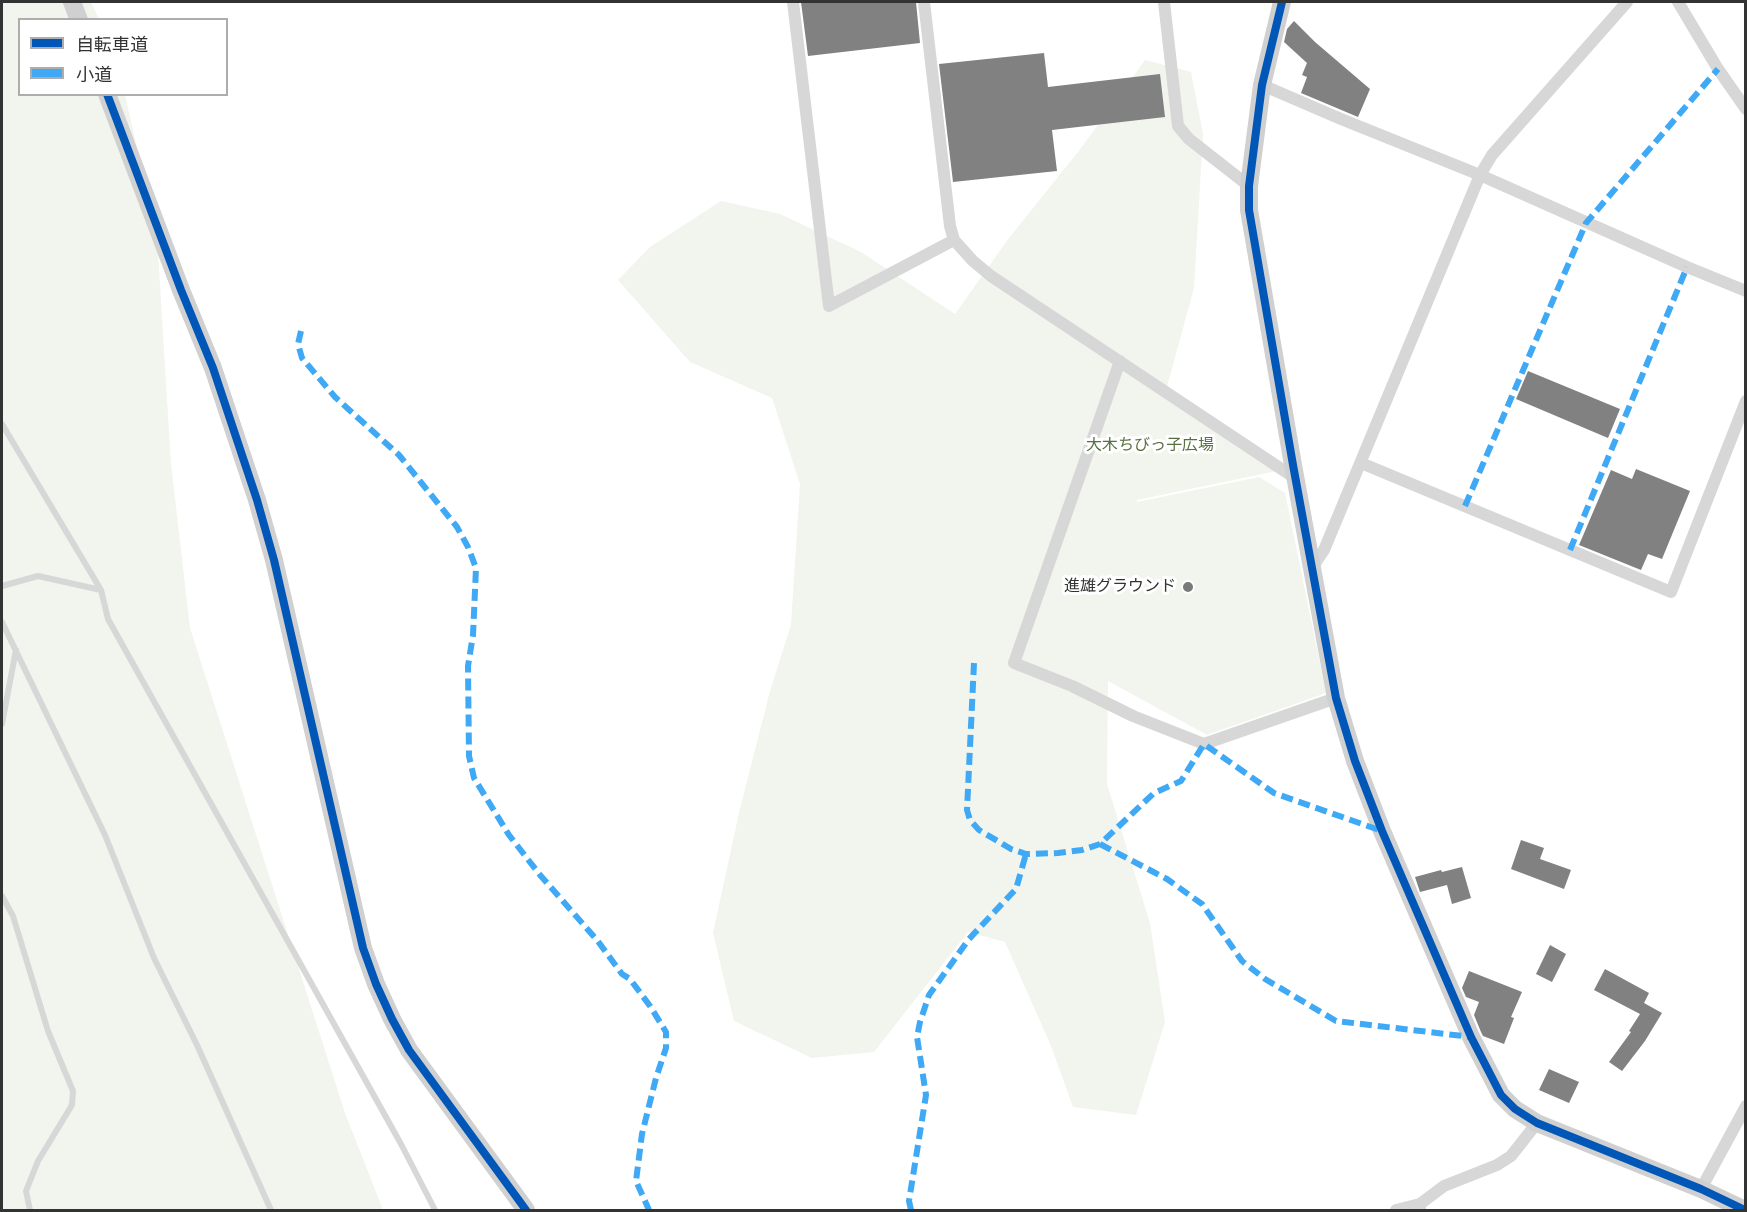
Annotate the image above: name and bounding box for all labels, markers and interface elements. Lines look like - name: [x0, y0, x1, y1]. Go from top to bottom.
- legend: [18, 18, 228, 96]
- text: 自転車道: [76, 33, 148, 57]
- text: 小道: [76, 63, 112, 87]
- park label: 大木ちびっ子広場: [1086, 436, 1214, 456]
- place label: 進雄グラウンド: [1064, 577, 1176, 597]
- marker: 進雄グラウンド: [1181, 580, 1195, 594]

